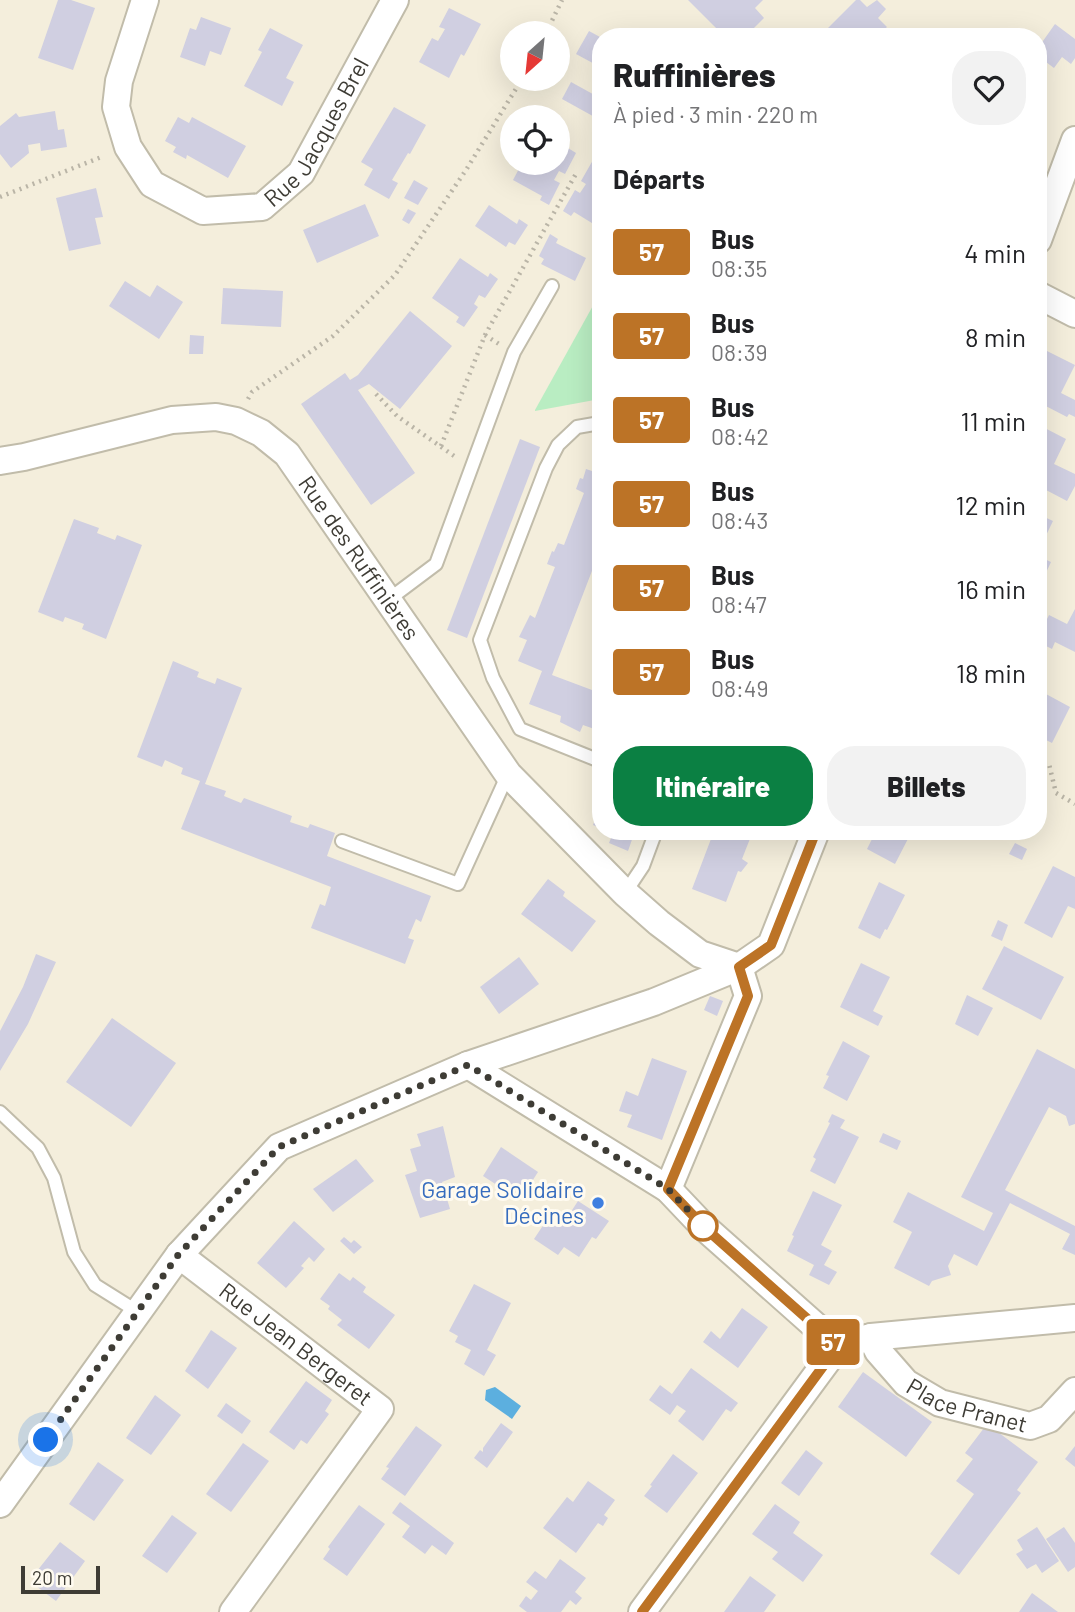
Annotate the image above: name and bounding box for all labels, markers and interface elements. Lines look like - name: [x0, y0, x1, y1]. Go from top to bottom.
- north arrow: [500, 21, 570, 91]
- map controls: [500, 21, 570, 175]
- button: heart: [952, 51, 1026, 125]
- street label: Rue Jacques Brel: [258, 53, 374, 212]
- text: Ruffinières: [613, 54, 776, 94]
- text: À pied · 3 min · 220 m: [613, 100, 818, 128]
- button: locate: [500, 105, 570, 175]
- text: Départs: [613, 163, 705, 194]
- text: Bus: [711, 223, 754, 254]
- text: 57: [639, 237, 664, 266]
- text: 4 min: [964, 237, 1026, 268]
- text: 08:35: [711, 254, 767, 282]
- text: Bus: [711, 307, 754, 338]
- text: 57: [639, 321, 664, 350]
- text: 8 min: [965, 321, 1026, 352]
- text: 08:39: [711, 338, 768, 366]
- text: Bus: [711, 391, 754, 422]
- text: 57: [639, 405, 664, 434]
- text: 11 min: [960, 405, 1026, 436]
- text: 08:42: [711, 422, 769, 450]
- street label: Rue des Ruffinières: [293, 470, 426, 645]
- text: Bus: [711, 475, 754, 506]
- text: 57: [639, 489, 664, 518]
- text: 12 min: [956, 489, 1026, 520]
- text: 08:43: [711, 506, 768, 534]
- text: Bus: [711, 559, 754, 590]
- text: 57: [639, 573, 664, 602]
- text: 16 min: [956, 573, 1026, 604]
- text: 08:47: [711, 590, 767, 618]
- text: Bus: [711, 643, 754, 674]
- text: 57: [639, 657, 664, 686]
- text: 18 min: [956, 657, 1026, 688]
- text: 08:49: [711, 674, 768, 702]
- button: Itinéraire: [613, 746, 813, 826]
- button: Billets: [827, 746, 1026, 826]
- place label: Garage Solidaire Décines: [421, 1175, 584, 1229]
- marker: Garage Solidaire Décines: [590, 1195, 606, 1211]
- unlabelled marker: [688, 1211, 718, 1241]
- street label: Rue Jean Bergeret: [214, 1276, 378, 1411]
- line badge: 57: [802, 1319, 864, 1365]
- text: 57: [821, 1327, 845, 1356]
- street label: Place Pranet: [902, 1372, 1030, 1438]
- your location: [28, 1422, 63, 1457]
- scale bar: [21, 1563, 100, 1595]
- text: 20 m: [32, 1566, 72, 1589]

